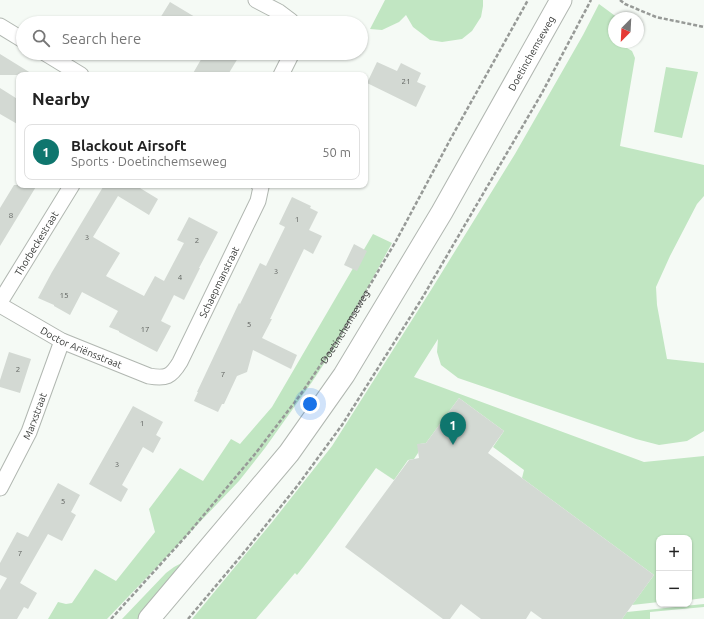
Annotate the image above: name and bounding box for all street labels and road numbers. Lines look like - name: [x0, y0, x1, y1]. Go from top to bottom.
- street label: Doetinchemseweg: [506, 14, 557, 93]
- street label: Thorbeckestraat: [13, 209, 61, 278]
- street label: Schaepmanstraat: [197, 245, 241, 320]
- street label: Doetinchemseweg: [318, 288, 372, 366]
- street label: Doctor Ariënsstraat: [38, 325, 124, 371]
- street label: Marxstraat: [21, 391, 49, 442]

